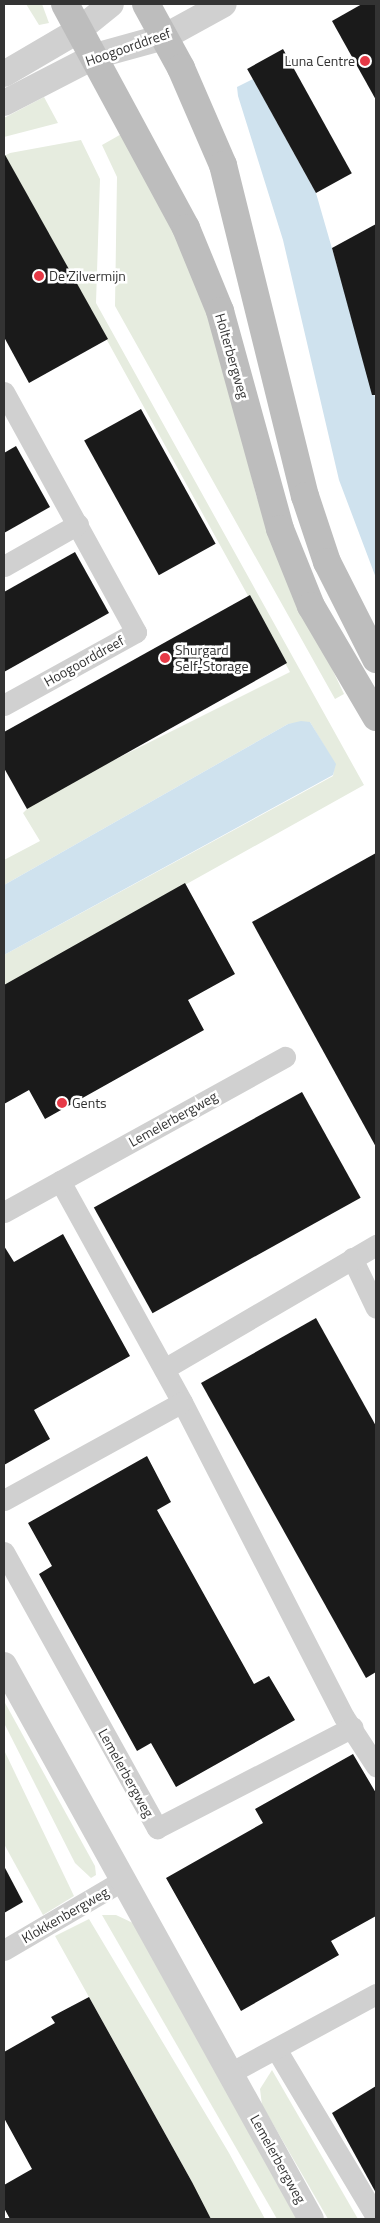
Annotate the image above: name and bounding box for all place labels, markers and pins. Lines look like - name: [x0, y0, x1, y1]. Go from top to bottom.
- place label: Luna Centre: [285, 53, 355, 69]
- marker: Luna Centre: [359, 55, 371, 67]
- place label: De Zilvermijn: [49, 268, 126, 284]
- marker: De Zilvermijn: [33, 270, 45, 282]
- place label: Shurgard Self-Storage: [175, 642, 249, 674]
- marker: Shurgard Self-Storage: [159, 652, 171, 664]
- place label: Gents: [72, 1095, 107, 1111]
- marker: Gents: [56, 1097, 68, 1109]

